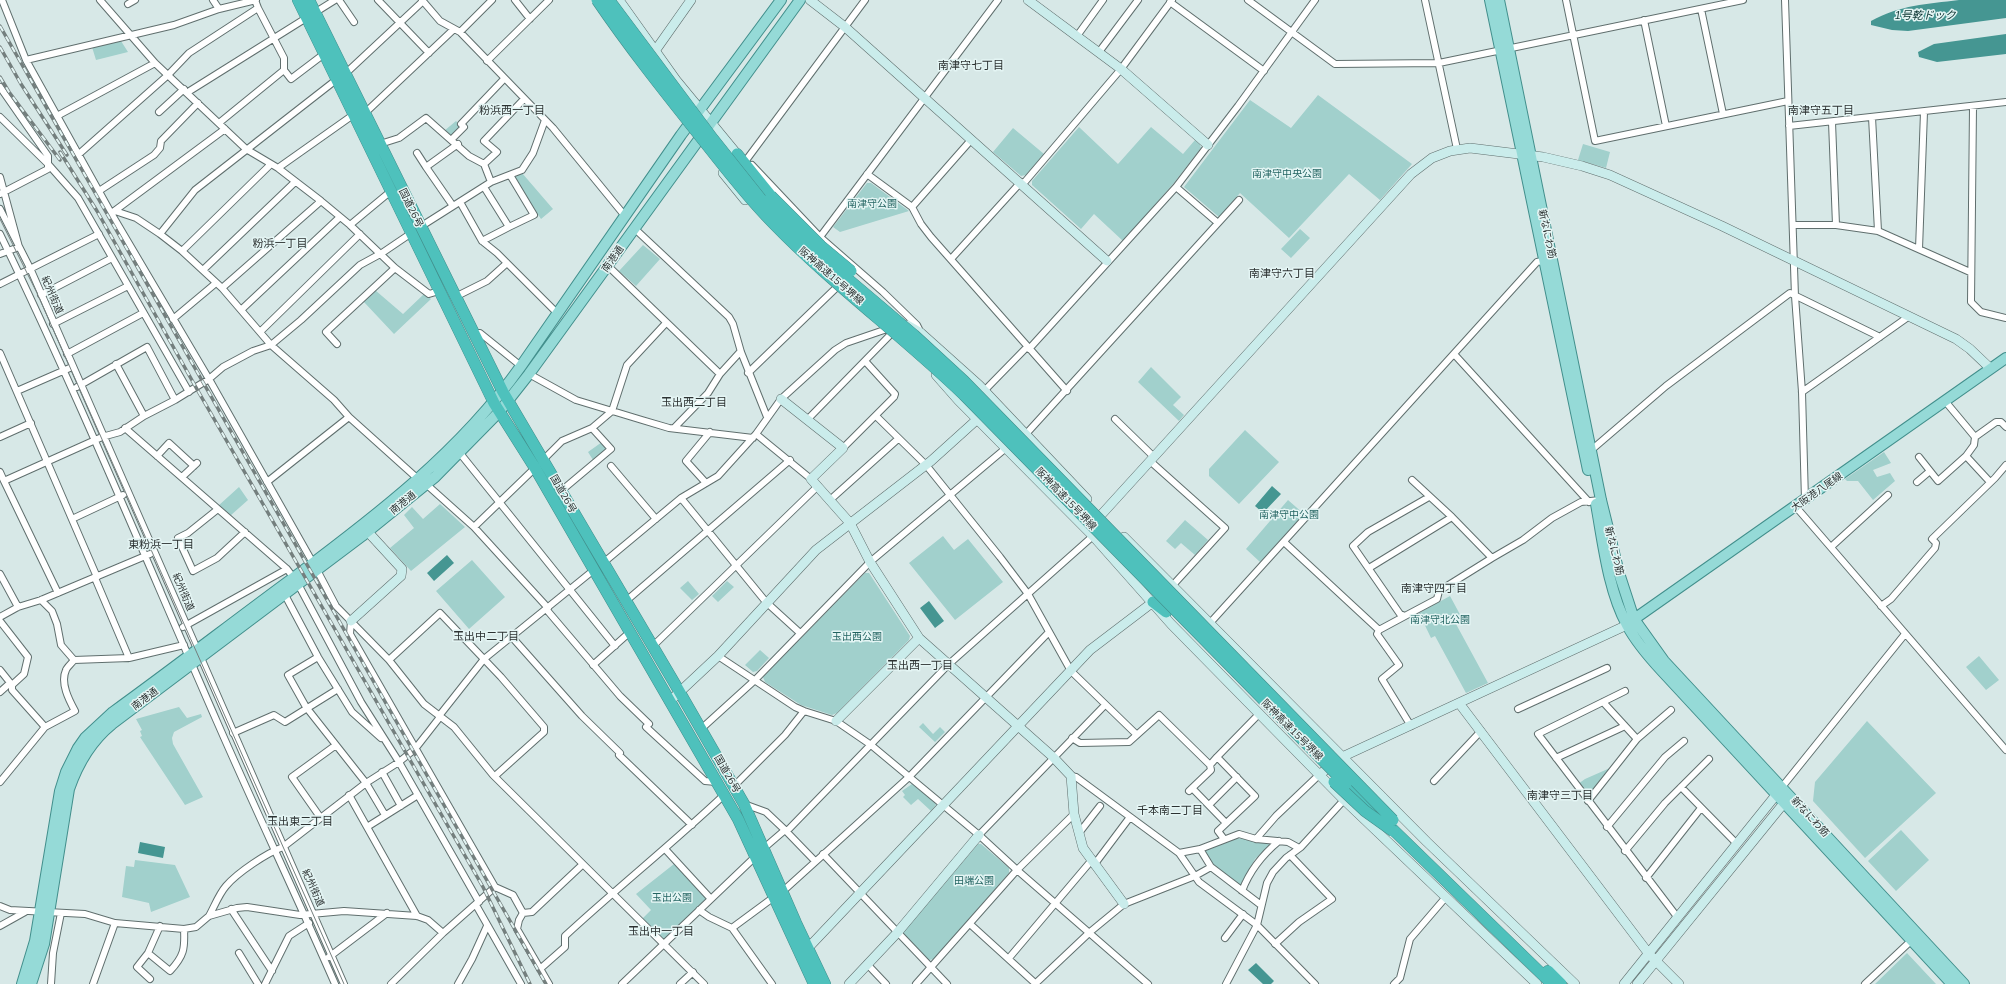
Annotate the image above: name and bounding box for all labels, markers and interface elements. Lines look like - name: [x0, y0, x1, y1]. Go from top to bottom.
- water label: 1号乾ドック: [1894, 9, 1956, 23]
- district label: 南津守七丁目: [938, 59, 1004, 73]
- district label: 粉浜西一丁目: [479, 104, 545, 118]
- district label: 南津守五丁目: [1788, 104, 1854, 118]
- park label: 南津守中央公園: [1252, 168, 1322, 180]
- street label: 国道26号: [396, 186, 426, 230]
- park label: 南津守公園: [847, 198, 897, 210]
- street label: 新なにわ筋: [1536, 208, 1558, 260]
- district label: 粉浜一丁目: [253, 237, 307, 251]
- street label: 南港通: [599, 243, 627, 275]
- street label: 阪神高速15号堺線: [796, 245, 866, 307]
- district label: 南津守六丁目: [1249, 267, 1315, 281]
- street label: 紀州街道: [39, 274, 65, 316]
- district label: 玉出西二丁目: [661, 396, 727, 410]
- street label: 阪神高速15号堺線: [1033, 465, 1099, 533]
- street label: 大阪港八尾線: [1789, 470, 1845, 514]
- street label: 国道26号: [547, 473, 579, 515]
- street label: 南港通: [388, 489, 418, 517]
- park label: 南津守中公園: [1259, 509, 1319, 521]
- street label: 新なにわ筋: [1602, 525, 1626, 577]
- district label: 東粉浜一丁目: [128, 538, 194, 552]
- street label: 紀州街道: [170, 571, 196, 613]
- district label: 南津守四丁目: [1401, 582, 1467, 596]
- park label: 南津守北公園: [1410, 614, 1470, 626]
- district label: 玉出中二丁目: [453, 630, 519, 644]
- park label: 玉出西公園: [832, 631, 882, 643]
- district label: 玉出西一丁目: [887, 659, 953, 673]
- street label: 南港通: [129, 685, 161, 713]
- street label: 阪神高速15号堺線: [1259, 697, 1325, 763]
- street label: 国道26号: [711, 753, 743, 795]
- district label: 南津守三丁目: [1527, 789, 1593, 803]
- street label: 新なにわ筋: [1789, 795, 1831, 839]
- district label: 千本南二丁目: [1137, 804, 1203, 818]
- district label: 玉出東二丁目: [267, 815, 333, 829]
- street label: 紀州街道: [299, 867, 327, 909]
- park label: 田端公園: [954, 875, 994, 887]
- park label: 玉出公園: [652, 892, 692, 904]
- district label: 玉出中一丁目: [628, 925, 694, 939]

